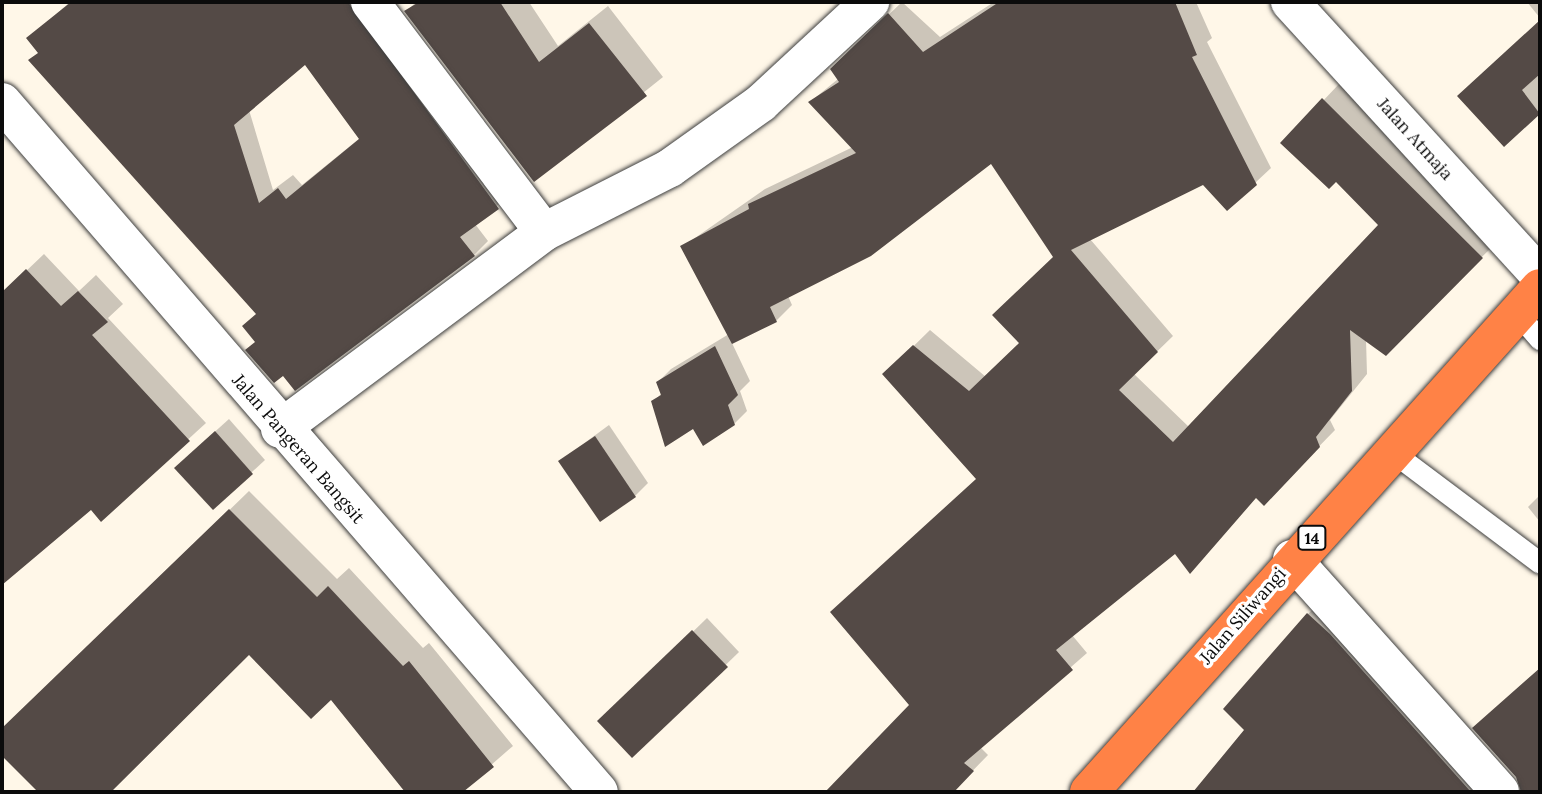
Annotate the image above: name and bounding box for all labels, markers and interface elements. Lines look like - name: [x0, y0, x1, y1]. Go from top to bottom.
- street label: Jalan Atmaja: [1372, 93, 1458, 185]
- street label: Jalan Pangeran Bangsit: [227, 370, 369, 528]
- road number: 14: [1296, 526, 1328, 551]
- street label: Jalan Siliwangi: [1195, 563, 1291, 669]

